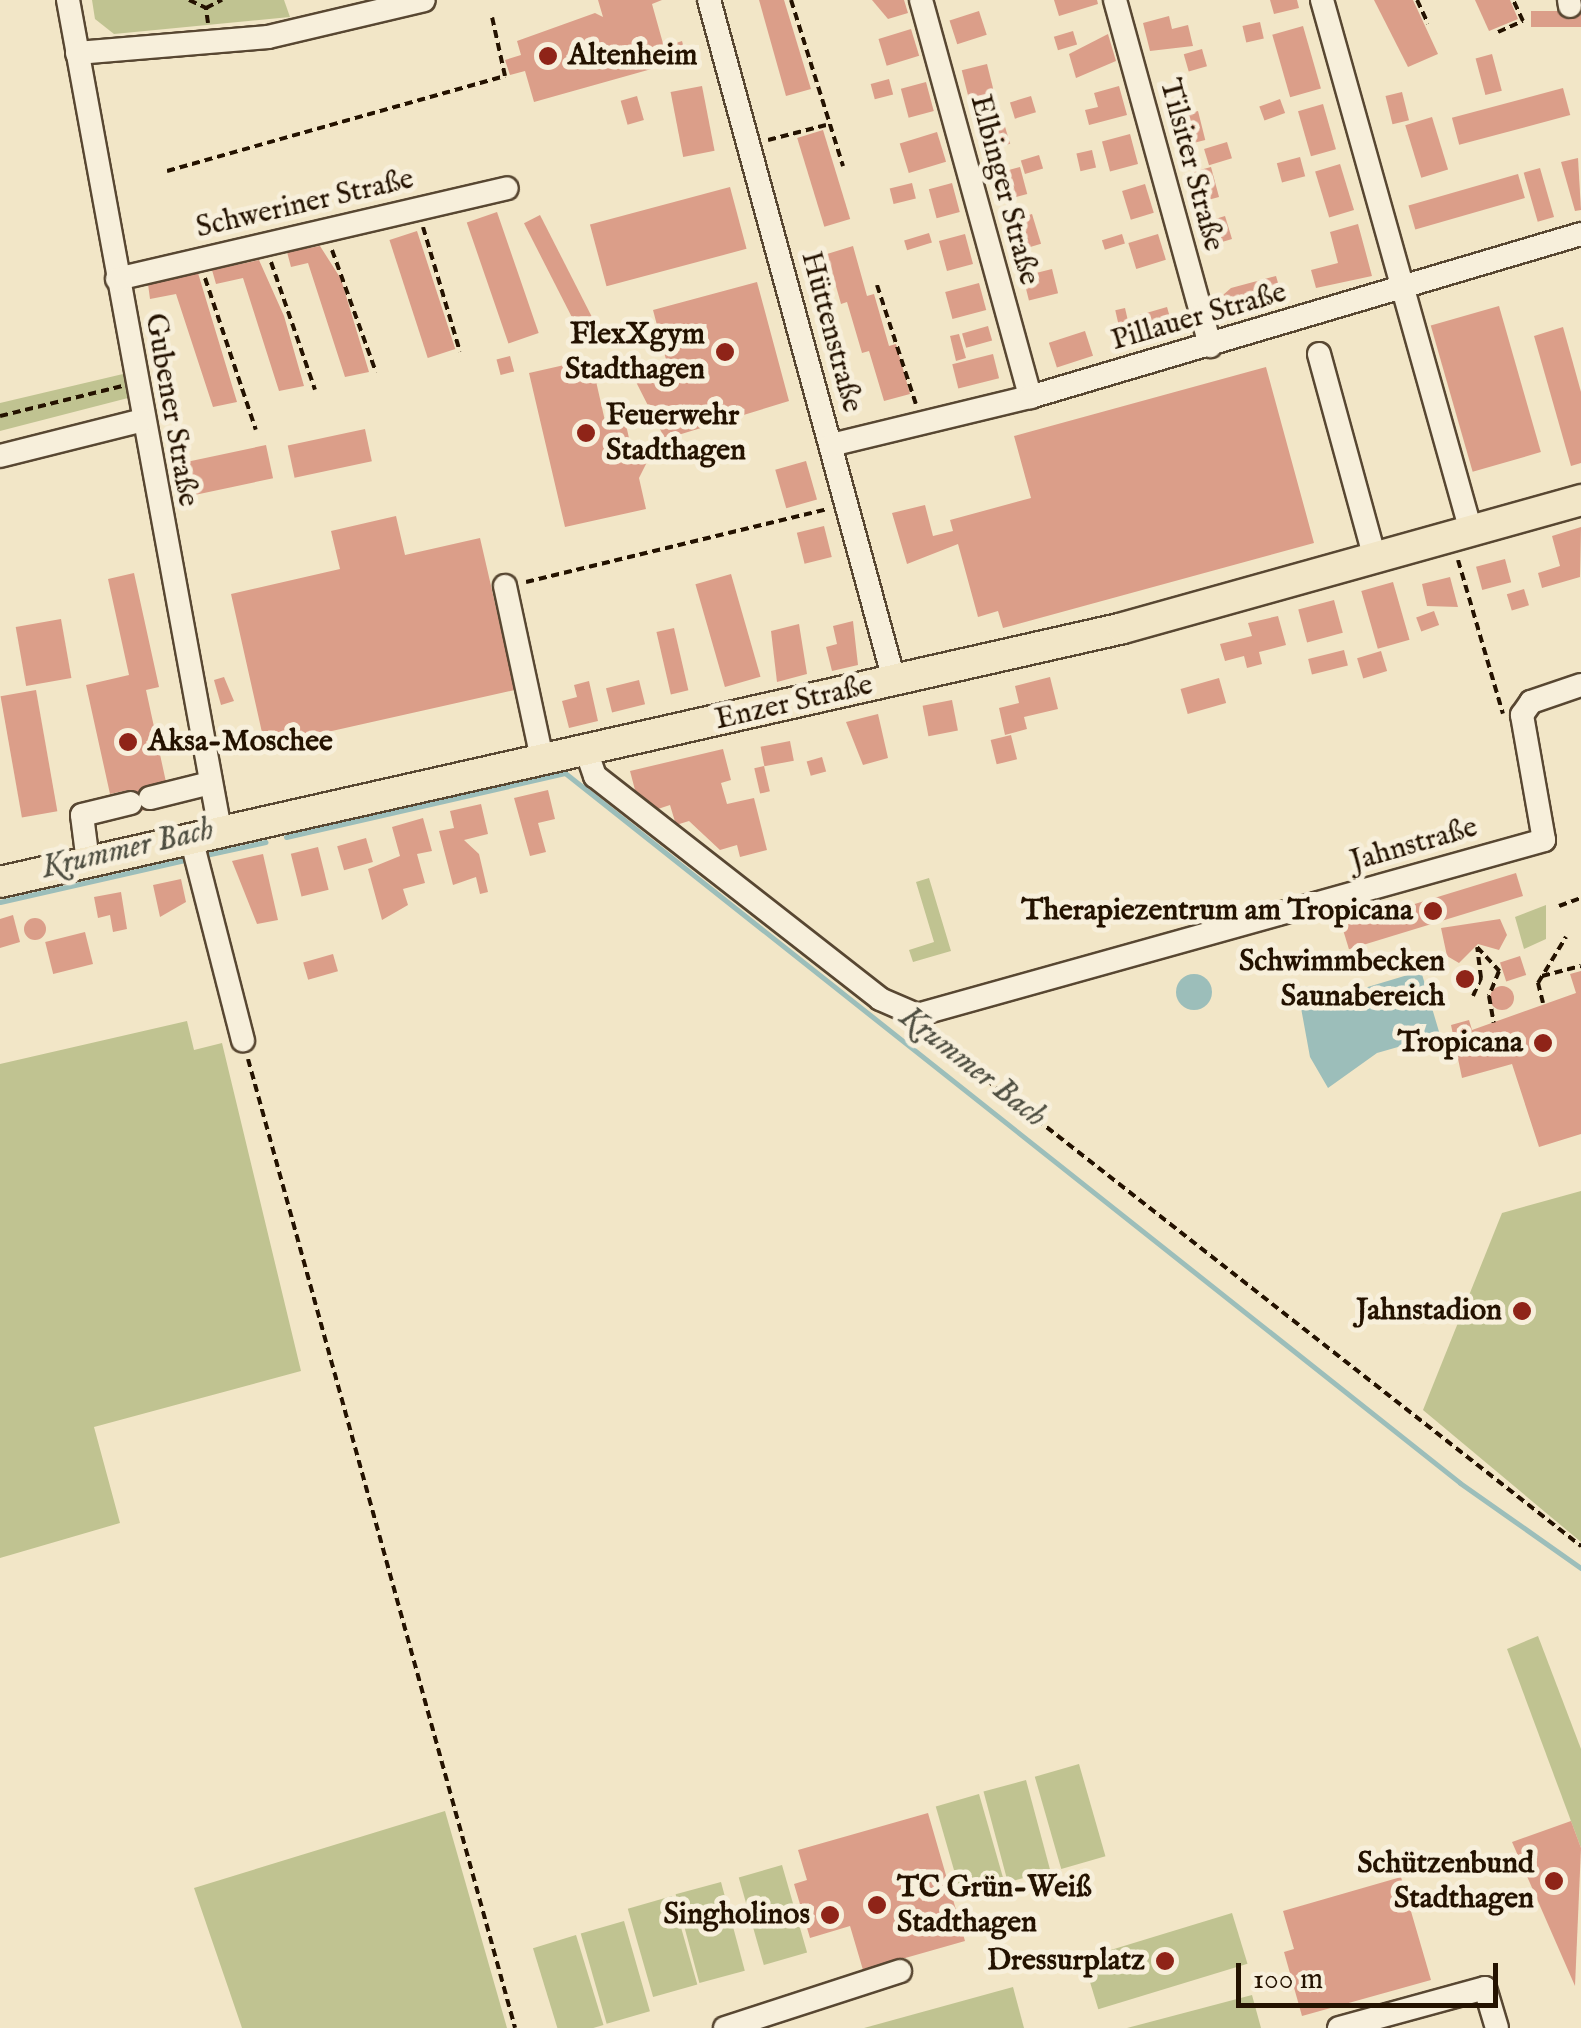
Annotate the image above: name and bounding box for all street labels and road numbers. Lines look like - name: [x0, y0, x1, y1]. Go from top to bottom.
- street label: Tilsiter Straße: [1151, 75, 1231, 255]
- street label: Elbinger Straße: [961, 91, 1047, 289]
- street label: Schweriner Straße: [193, 161, 417, 247]
- street label: Hüttenstraße: [792, 247, 870, 417]
- street label: Pillauer Straße: [1107, 275, 1291, 359]
- street label: Gubener Straße: [136, 311, 206, 509]
- street label: Enzer Straße: [712, 667, 876, 739]
- street label: Jahnstraße: [1346, 810, 1482, 880]

